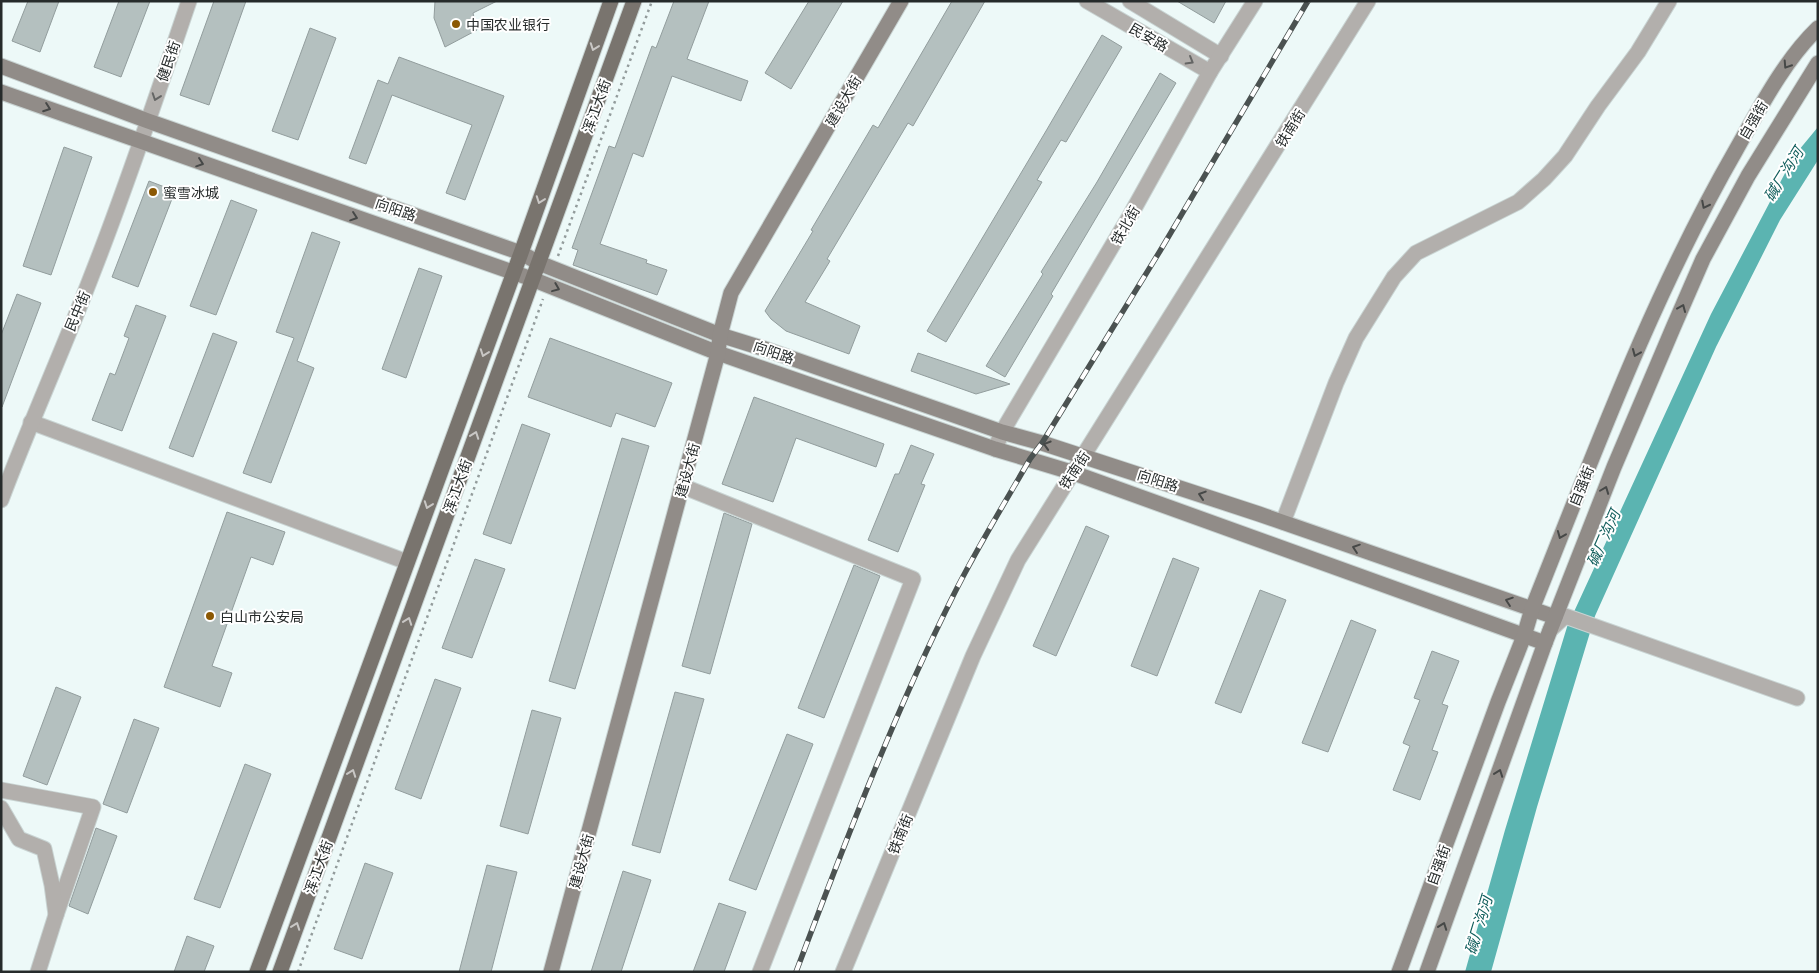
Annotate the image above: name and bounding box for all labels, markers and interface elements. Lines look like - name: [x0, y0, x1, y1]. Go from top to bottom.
- place label: 中国农业银行: [466, 15, 550, 34]
- marker: 中国农业银行: [450, 18, 462, 30]
- street label: 民安路: [1126, 18, 1172, 56]
- street label: 健民街: [152, 38, 184, 84]
- one-way arrow: [590, 42, 600, 51]
- one-way arrow: [1185, 54, 1194, 64]
- one-way arrow: [1784, 60, 1793, 69]
- street label: 建设大街: [821, 72, 865, 130]
- street label: 浑江大街: [577, 76, 615, 136]
- one-way arrow: [152, 92, 162, 101]
- street label: 自强街: [1734, 97, 1772, 143]
- one-way arrow: [42, 102, 51, 112]
- street label: 铁南街: [1271, 105, 1309, 151]
- water label: 碱厂沟河: [1759, 141, 1809, 205]
- one-way arrow: [195, 157, 204, 167]
- place label: 蜜雪冰城: [163, 183, 219, 202]
- marker: 蜜雪冰城: [147, 186, 159, 198]
- street label: 向阳路: [373, 193, 419, 225]
- one-way arrow: [536, 195, 546, 204]
- one-way arrow: [1701, 200, 1711, 209]
- street label: 铁北街: [1106, 202, 1144, 248]
- one-way arrow: [349, 211, 357, 221]
- one-way arrow: [551, 282, 560, 293]
- street label: 民中街: [60, 288, 94, 334]
- one-way arrow: [1676, 304, 1686, 313]
- street label: 向阳路: [751, 336, 797, 368]
- one-way arrow: [480, 348, 490, 356]
- one-way arrow: [1632, 348, 1643, 357]
- one-way arrow: [469, 431, 479, 440]
- street label: 建设大街: [671, 440, 703, 500]
- one-way arrow: [1044, 440, 1052, 450]
- street label: 铁南街: [1054, 447, 1094, 493]
- street label: 浑江大街: [438, 456, 476, 516]
- street label: 自强街: [1564, 463, 1598, 509]
- street label: 向阳路: [1135, 464, 1181, 496]
- one-way arrow: [1599, 486, 1609, 495]
- one-way arrow: [1198, 490, 1207, 500]
- one-way arrow: [424, 500, 434, 509]
- water label: 碱厂沟河: [1582, 504, 1626, 569]
- one-way arrow: [1557, 531, 1567, 539]
- one-way arrow: [1352, 543, 1360, 553]
- one-way arrow: [1505, 597, 1514, 607]
- place label: 白山市公安局: [220, 607, 304, 626]
- marker: 白山市公安局: [204, 610, 216, 622]
- one-way arrow: [402, 617, 412, 625]
- one-way arrow: [346, 769, 356, 778]
- one-way arrow: [1493, 769, 1503, 778]
- street label: 铁南街: [883, 811, 917, 857]
- street label: 建设大街: [565, 831, 597, 891]
- street label: 浑江大街: [299, 837, 337, 897]
- street label: 自强街: [1422, 842, 1454, 888]
- water label: 碱厂沟河: [1460, 891, 1497, 957]
- one-way arrow: [290, 922, 300, 931]
- one-way arrow: [1437, 922, 1447, 931]

